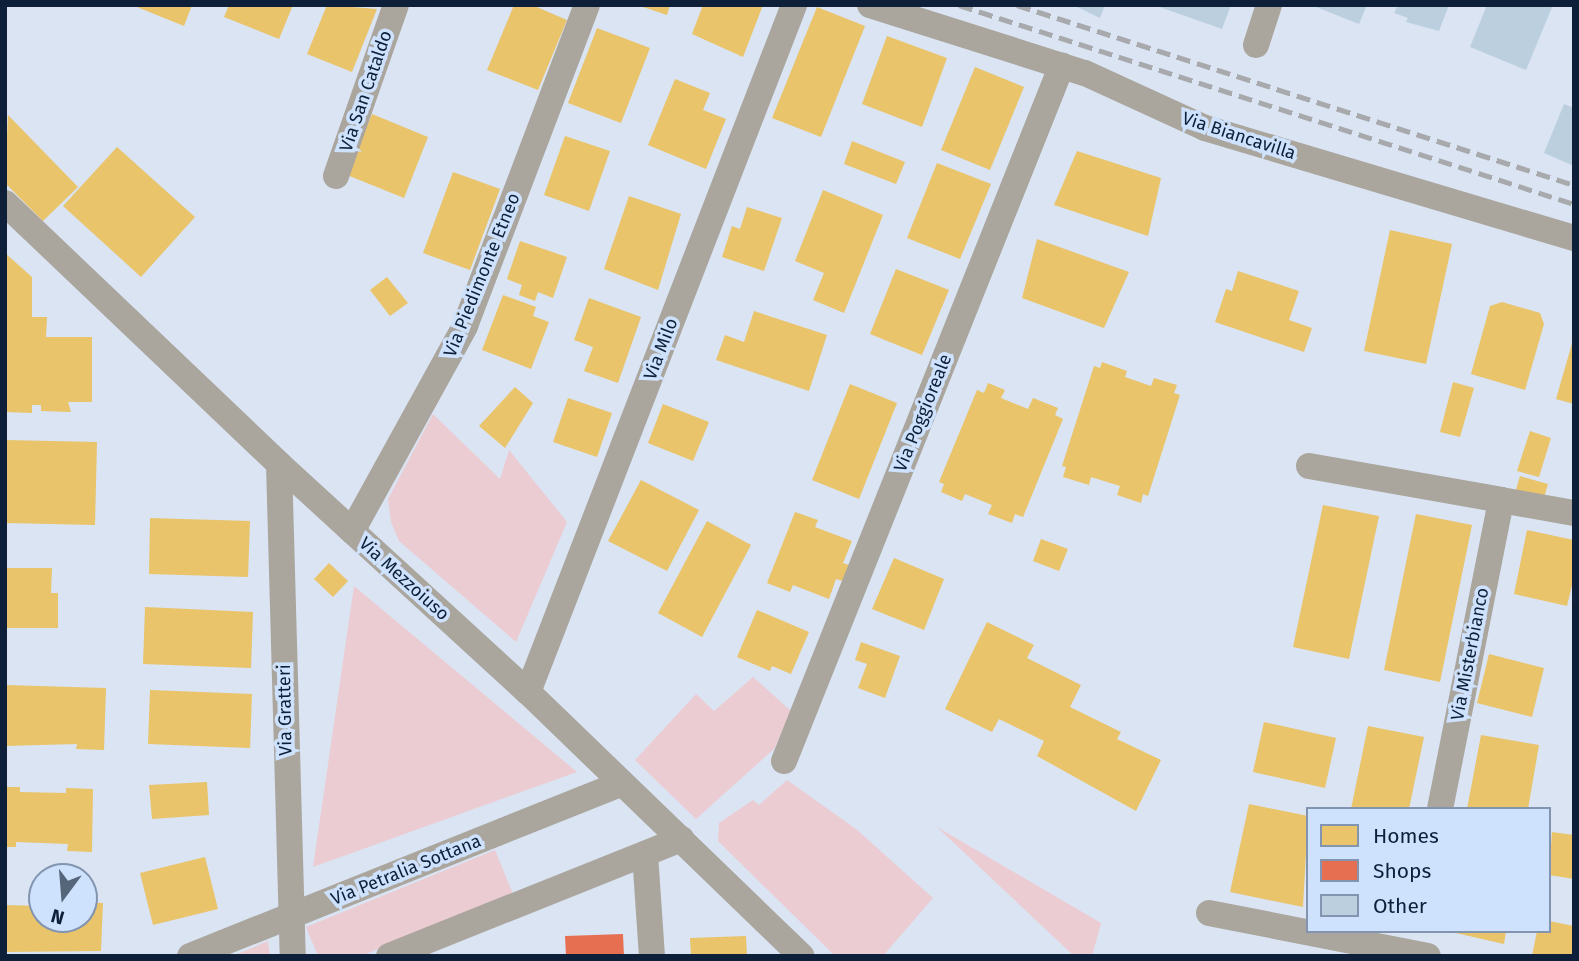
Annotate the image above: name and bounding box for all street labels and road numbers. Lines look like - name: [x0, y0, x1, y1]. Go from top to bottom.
- street label: Via San Cataldo: [335, 28, 397, 154]
- street label: Via Biancavilla: [1179, 107, 1299, 165]
- street label: Via Piedimonte Etneo: [439, 190, 525, 360]
- street label: Via Milo: [639, 315, 683, 383]
- street label: Via Poggioreale: [890, 351, 956, 475]
- street label: Via Mezzoiuso: [354, 533, 454, 625]
- street label: Via Misterbianco: [1447, 586, 1493, 722]
- street label: Via Gratteri: [273, 664, 297, 756]
- street label: Via Petralia Sottana: [328, 830, 484, 910]

